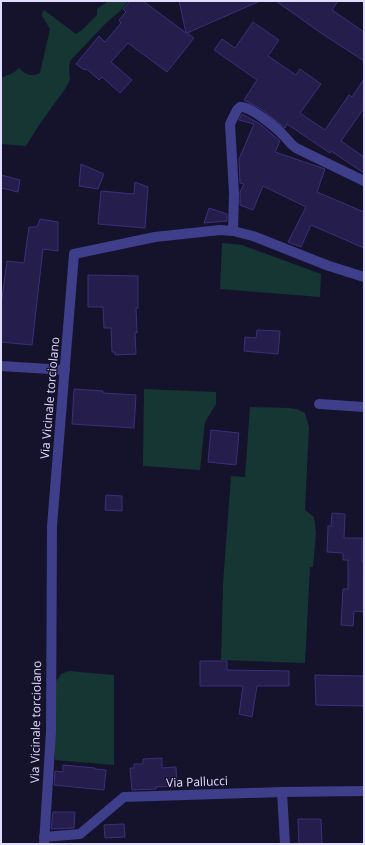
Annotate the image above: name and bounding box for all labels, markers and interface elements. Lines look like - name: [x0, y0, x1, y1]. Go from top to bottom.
- street label: Via Vicinale torciolano: [36, 336, 63, 460]
- street label: Via Vicinale torciolano: [26, 661, 45, 783]
- street label: Via Pallucci: [166, 772, 228, 791]

